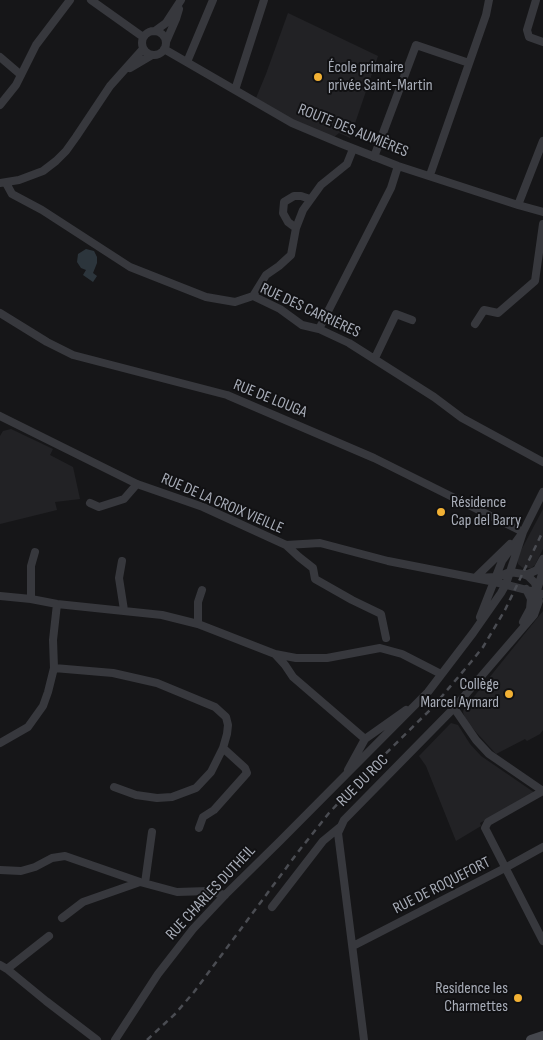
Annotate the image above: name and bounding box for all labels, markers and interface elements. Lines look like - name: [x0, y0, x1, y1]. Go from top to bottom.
- place label: École primaire privée Saint-Martin: [328, 58, 433, 96]
- marker: École primaire privée Saint-Martin: [312, 71, 324, 83]
- street label: ROUTE DES AUMIÈRES: [295, 100, 411, 162]
- street label: RUE DES CARRIÈRES: [257, 279, 363, 343]
- street label: RUE DE LOUGA: [230, 376, 310, 422]
- street label: RUE DE LA CROIX VIEILLE: [158, 470, 286, 538]
- place label: Résidence Cap del Barry: [451, 493, 521, 531]
- marker: Résidence Cap del Barry: [435, 506, 447, 518]
- place label: Collège Marcel Aymard: [420, 675, 499, 713]
- marker: Collège Marcel Aymard: [503, 688, 515, 700]
- street label: RUE DU ROC: [333, 751, 393, 811]
- street label: RUE CHARLES DUTHEIL: [162, 842, 260, 944]
- street label: RUE DE ROQUEFORT: [390, 853, 494, 919]
- place label: Residence les Charmettes: [435, 979, 508, 1017]
- marker: Residence les Charmettes: [512, 992, 524, 1004]

